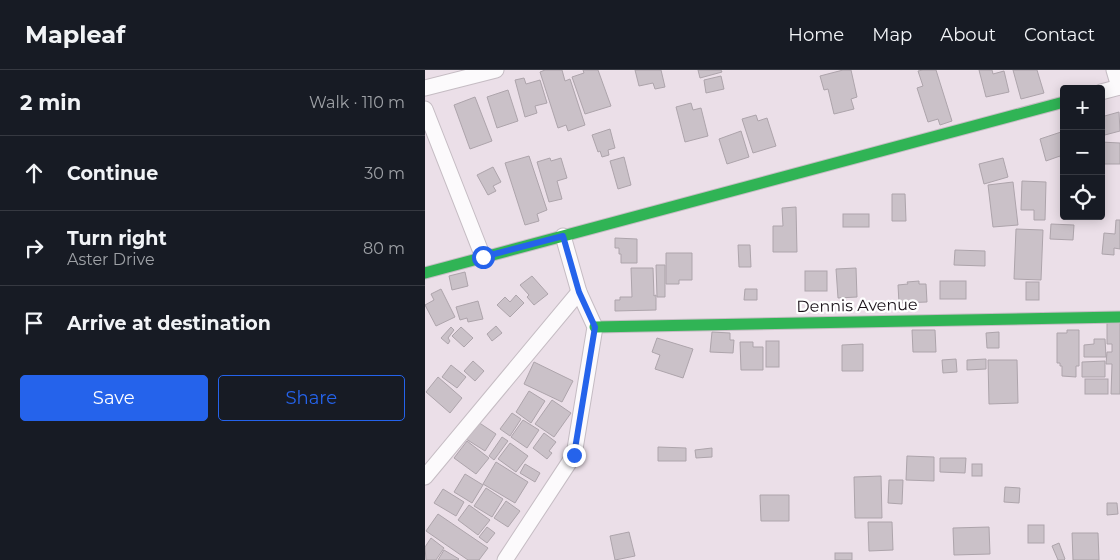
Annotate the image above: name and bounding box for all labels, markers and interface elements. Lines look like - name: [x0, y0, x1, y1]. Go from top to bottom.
- text: Mapleaf: [25, 20, 125, 49]
- text: Home: [788, 24, 844, 46]
- text: Map: [872, 24, 912, 46]
- text: About: [940, 24, 996, 46]
- text: Contact: [1024, 24, 1095, 46]
- map controls: [1060, 85, 1105, 220]
- button: +: [1060, 85, 1105, 130]
- text: 2 min: [20, 90, 81, 115]
- text: Walk · 110 m: [309, 93, 405, 112]
- button: −: [1060, 130, 1105, 175]
- icon: ahead: [20, 159, 48, 187]
- text: Continue: [67, 162, 158, 185]
- text: 30 m: [364, 164, 405, 183]
- button: locate: [1060, 175, 1105, 220]
- text: Turn right: [67, 227, 167, 250]
- icon: right: [20, 234, 48, 262]
- text: 80 m: [363, 239, 405, 258]
- route start: [472, 246, 495, 269]
- text: Aster Drive: [67, 250, 155, 269]
- street label: Dennis Avenue: [796, 295, 918, 316]
- icon: arrive: [20, 309, 48, 337]
- text: Arrive at destination: [67, 312, 271, 335]
- button: Save: [20, 375, 208, 421]
- button: Share: [218, 375, 405, 421]
- route end: [563, 444, 586, 467]

